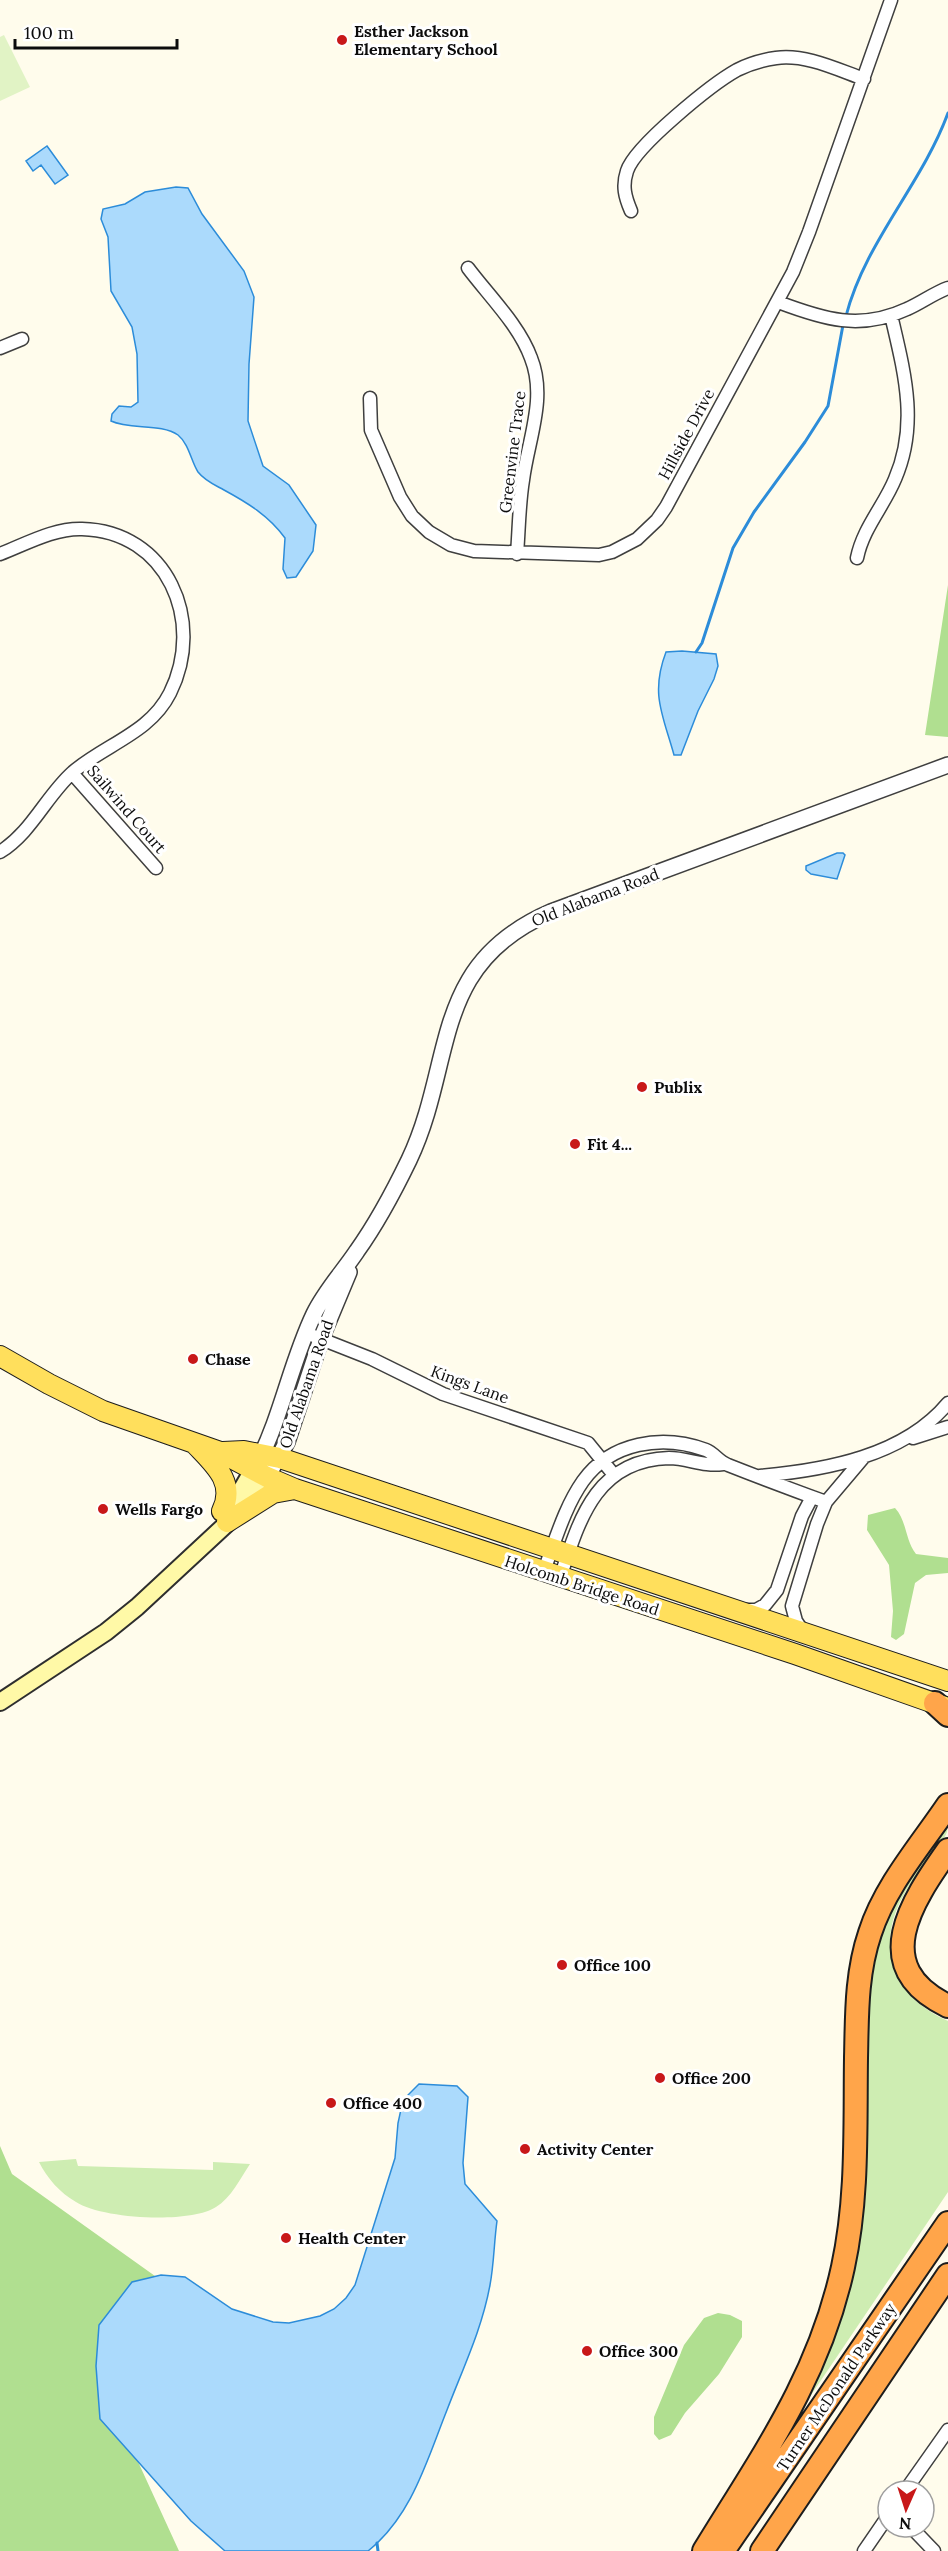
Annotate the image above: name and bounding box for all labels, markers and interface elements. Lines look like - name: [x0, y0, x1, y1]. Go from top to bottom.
- scale bar: [15, 12, 177, 50]
- text: 100 m: [24, 21, 74, 44]
- place label: Esther Jackson Elementary School: [354, 21, 498, 59]
- marker: Esther Jackson Elementary School: [335, 33, 349, 47]
- street label: Hillside Drive: [654, 385, 718, 483]
- street label: Greenvine Trace: [495, 389, 529, 514]
- street label: Sailwind Court: [83, 761, 171, 858]
- street label: Old Alabama Road: [528, 863, 662, 931]
- place label: Publix: [654, 1077, 702, 1097]
- marker: Publix: [635, 1080, 649, 1094]
- place label: Fit 4...: [587, 1134, 632, 1154]
- marker: Fit 4...: [568, 1137, 582, 1151]
- street label: Old Alabama Road: [275, 1317, 338, 1451]
- place label: Chase: [205, 1349, 251, 1369]
- marker: Chase: [186, 1352, 200, 1366]
- street label: Kings Lane: [428, 1361, 512, 1408]
- place label: Wells Fargo: [115, 1499, 203, 1519]
- marker: Wells Fargo: [96, 1502, 110, 1516]
- street label: Holcomb Bridge Road: [502, 1551, 662, 1620]
- place label: Office 100: [574, 1955, 651, 1975]
- marker: Office 100: [555, 1958, 569, 1972]
- place label: Office 200: [672, 2068, 751, 2088]
- marker: Office 200: [653, 2071, 667, 2085]
- place label: Office 400: [343, 2093, 422, 2113]
- marker: Office 400: [324, 2096, 338, 2110]
- place label: Activity Center: [537, 2139, 654, 2159]
- marker: Activity Center: [518, 2142, 532, 2156]
- place label: Health Center: [298, 2228, 406, 2248]
- marker: Health Center: [279, 2231, 293, 2245]
- street label: Turner McDonald Parkway: [772, 2299, 900, 2475]
- place label: Office 300: [599, 2341, 678, 2361]
- marker: Office 300: [580, 2344, 594, 2358]
- north arrow: [876, 2479, 936, 2539]
- text: N: [899, 2514, 912, 2534]

